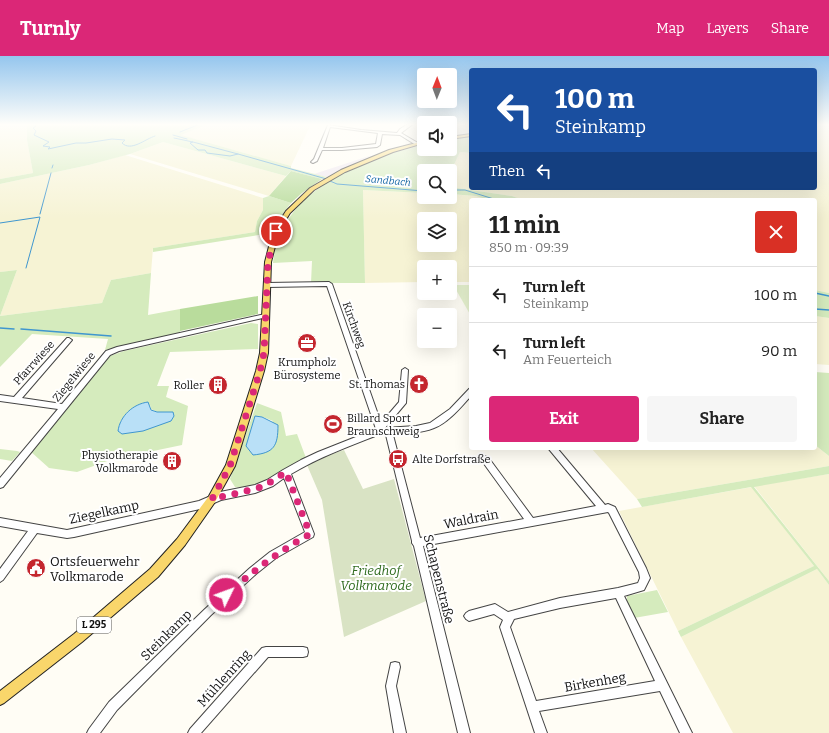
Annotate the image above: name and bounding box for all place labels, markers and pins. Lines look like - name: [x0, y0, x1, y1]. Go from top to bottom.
- pin: [259, 214, 293, 248]
- office icon: Krumpholz Bürosysteme: [296, 332, 318, 354]
- place label: Krumpholz Bürosysteme: [274, 356, 340, 382]
- church icon: St. Thomas: [408, 373, 430, 395]
- building icon: Roller: [207, 374, 229, 396]
- place label: St. Thomas: [349, 378, 405, 391]
- place label: Roller: [173, 379, 204, 392]
- place label: Billard Sport Braunschweig: [347, 412, 420, 438]
- sports icon: Billard Sport Braunschweig: [322, 413, 344, 435]
- bus stop icon: Alte Dorfstraße: [387, 448, 409, 470]
- place label: Physiotherapie Volkmarode: [82, 449, 158, 475]
- building icon: Physiotherapie Volkmarode: [161, 450, 183, 472]
- place label: Alte Dorfstraße: [412, 453, 490, 466]
- place label: Ortsfeuerwehr Volkmarode: [50, 554, 140, 584]
- public building icon: Ortsfeuerwehr Volkmarode: [25, 557, 47, 579]

